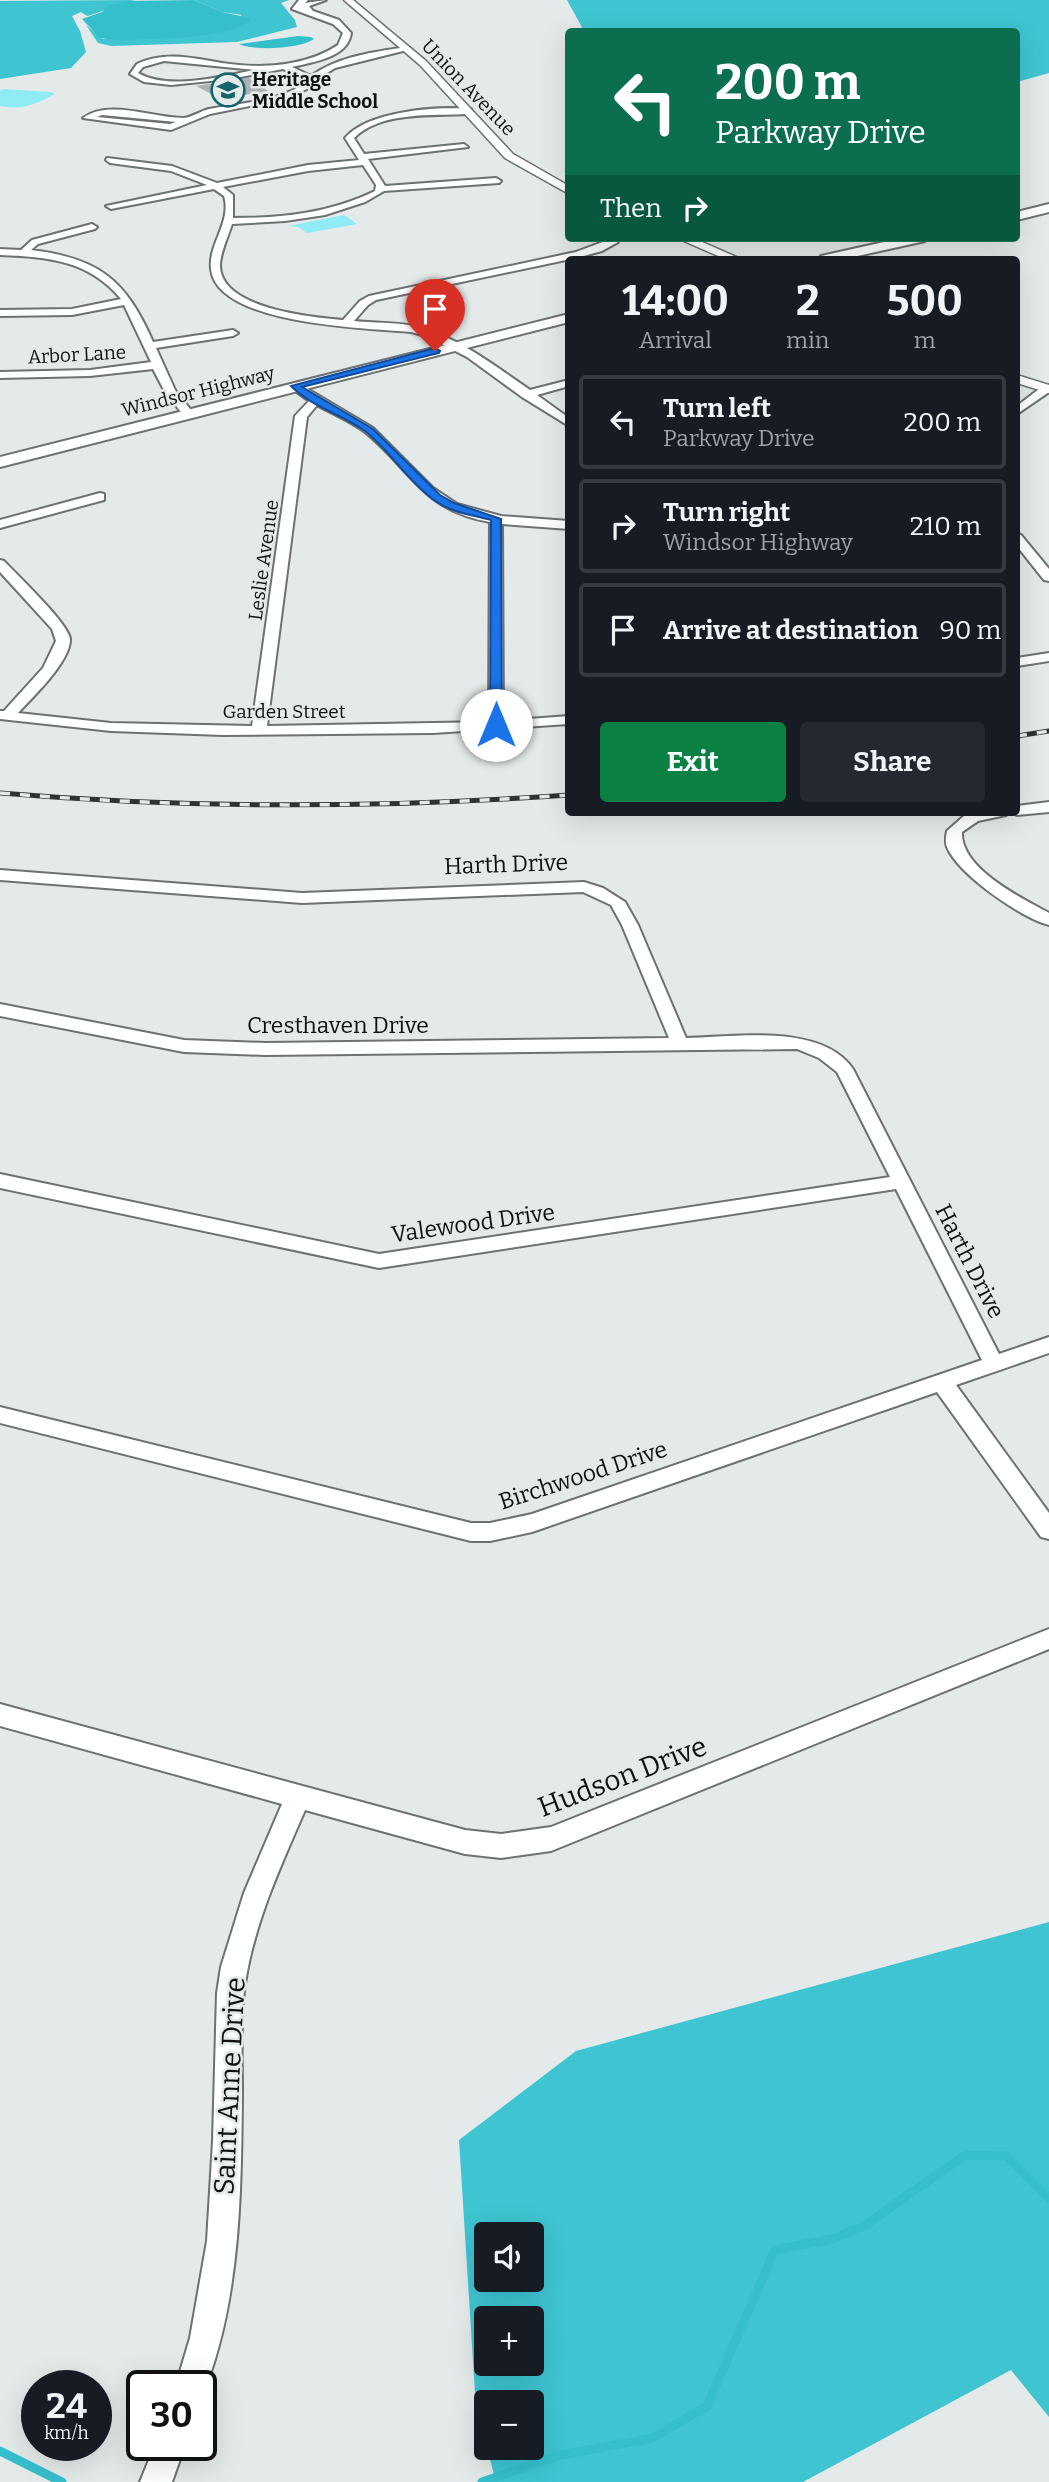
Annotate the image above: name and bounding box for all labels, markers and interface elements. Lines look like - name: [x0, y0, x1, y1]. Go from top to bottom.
- street label: Union Avenue: [417, 34, 520, 140]
- text: 200 m: [715, 53, 860, 112]
- icon: left: [600, 56, 691, 147]
- place label: Heritage Middle School: [252, 68, 378, 113]
- school or university icon: Heritage Middle School: [209, 71, 247, 109]
- text: Parkway Drive: [715, 113, 926, 151]
- icon: right: [676, 189, 714, 227]
- text: Then: [600, 193, 662, 224]
- text: 14:00: [622, 276, 729, 326]
- text: 2: [796, 276, 820, 326]
- text: 500: [887, 276, 963, 326]
- pin: [405, 279, 465, 351]
- icon: arrive: [416, 290, 454, 328]
- text: Arrival: [639, 326, 712, 354]
- text: min: [786, 326, 829, 354]
- text: m: [914, 326, 936, 354]
- street label: Arbor Lane: [27, 340, 127, 369]
- street label: Windsor Highway: [119, 361, 278, 422]
- text: Turn left: [663, 393, 771, 424]
- icon: left: [604, 403, 642, 441]
- text: 200 m: [904, 407, 981, 438]
- text: Parkway Drive: [663, 424, 814, 452]
- text: Turn right: [663, 497, 790, 528]
- street label: Leslie Avenue: [244, 498, 283, 622]
- icon: right: [604, 507, 642, 545]
- text: 210 m: [910, 511, 981, 542]
- text: Windsor Highway: [663, 528, 853, 556]
- icon: arrive: [604, 611, 642, 649]
- text: Arrive at destination: [663, 615, 918, 646]
- text: 90 m: [939, 615, 1001, 646]
- position arrow: [459, 688, 533, 762]
- street label: Garden Street: [222, 700, 346, 723]
- button: Exit: [600, 722, 786, 802]
- button: Share: [800, 722, 985, 802]
- street label: Harth Drive: [443, 848, 569, 880]
- street label: Cresthaven Drive: [247, 1011, 429, 1039]
- street label: Valewood Drive: [390, 1198, 556, 1248]
- street label: Harth Drive: [929, 1199, 1011, 1323]
- street label: Birchwood Drive: [495, 1435, 671, 1515]
- street label: Hudson Drive: [533, 1729, 711, 1824]
- street label: Saint Anne Drive: [207, 1976, 252, 2196]
- map controls: [474, 2222, 544, 2460]
- button: sound: [474, 2222, 544, 2292]
- button: +: [474, 2306, 544, 2376]
- speed limit sign: 30: [126, 2370, 217, 2461]
- text: 24: [46, 2385, 87, 2427]
- button: −: [474, 2390, 544, 2460]
- text: km/h: [44, 2422, 89, 2444]

